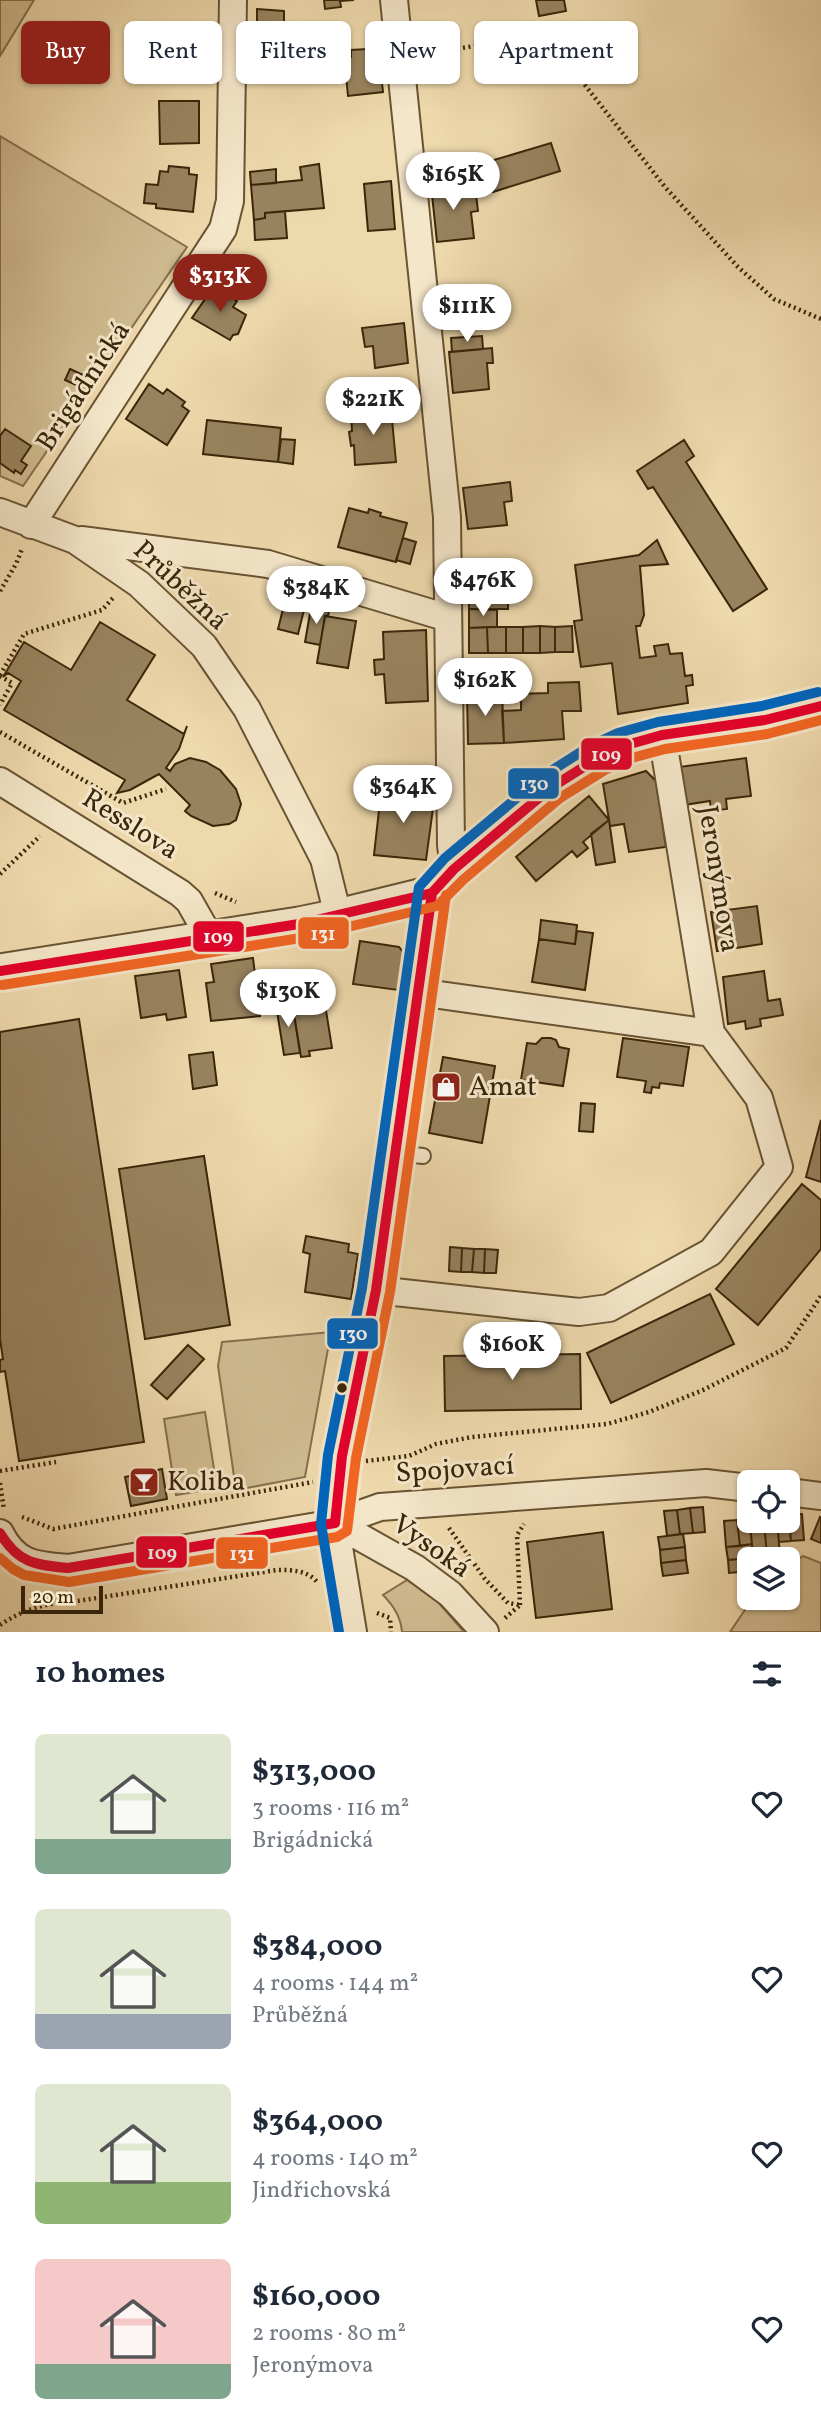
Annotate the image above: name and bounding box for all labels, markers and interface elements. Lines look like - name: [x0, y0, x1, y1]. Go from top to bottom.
- chip: Buy: [21, 21, 110, 84]
- chip: Rent: [124, 21, 222, 84]
- chip: Filters: [236, 21, 351, 84]
- chip: New: [365, 21, 460, 84]
- chip: Apartment: [474, 21, 638, 84]
- pin: $165K: [404, 152, 502, 212]
- text: $165K: [422, 159, 484, 191]
- pin: $313K: [171, 254, 269, 314]
- text: $313K: [189, 261, 251, 293]
- pin: $111K: [418, 284, 516, 344]
- text: $111K: [438, 291, 496, 323]
- street label: Brigádnická: [27, 314, 141, 460]
- pin: $221K: [324, 378, 422, 437]
- text: $221K: [342, 384, 404, 416]
- street label: Průběžná: [124, 532, 236, 640]
- pin: $476K: [434, 558, 532, 618]
- text: $476K: [450, 565, 516, 597]
- pin: $384K: [267, 566, 365, 626]
- text: $384K: [282, 573, 350, 605]
- pin: $162K: [436, 658, 534, 718]
- text: $162K: [453, 665, 517, 697]
- line badge: 109: [580, 737, 633, 771]
- text: 109: [591, 743, 621, 769]
- pin: $364K: [354, 766, 452, 825]
- line badge: 130: [507, 767, 560, 800]
- text: $364K: [369, 772, 437, 804]
- text: 130: [520, 772, 549, 798]
- street label: Resslova: [74, 780, 186, 870]
- street label: Jeronýmova: [687, 803, 749, 955]
- line badge: 131: [297, 916, 350, 950]
- line badge: 109: [192, 920, 245, 953]
- text: 131: [311, 922, 335, 948]
- text: 109: [203, 925, 233, 951]
- pin: $130K: [239, 970, 337, 1029]
- text: $130K: [256, 976, 320, 1008]
- place label: Amat: [469, 1068, 537, 1107]
- shop icon: Amat: [429, 1070, 463, 1104]
- line badge: 130: [326, 1317, 379, 1350]
- text: 130: [339, 1322, 368, 1348]
- pin: $160K: [463, 1322, 561, 1382]
- text: $160K: [479, 1329, 545, 1361]
- unlabelled marker: [335, 1381, 349, 1395]
- street label: Spojovací: [394, 1446, 516, 1494]
- place label: Koliba: [167, 1463, 246, 1502]
- bar icon: Koliba: [127, 1465, 161, 1499]
- map controls: [737, 1470, 800, 1610]
- button: locate: [737, 1470, 800, 1533]
- street label: Vysoká: [384, 1506, 478, 1588]
- line badge: 109: [135, 1535, 188, 1569]
- line badge: 131: [215, 1536, 269, 1570]
- text: 109: [147, 1541, 177, 1567]
- text: 131: [230, 1542, 254, 1568]
- button: layers: [737, 1547, 800, 1610]
- scale bar: [21, 1583, 103, 1615]
- text: 20 m: [32, 1585, 74, 1611]
- text: 10 homes: [35, 1653, 165, 1695]
- icon: filters: [748, 1655, 786, 1693]
- text: $313,000: [252, 1751, 376, 1793]
- icon: home: [91, 1762, 175, 1846]
- icon: heart: [748, 1785, 786, 1823]
- text: 3 rooms · 116 m²: [252, 1793, 409, 1825]
- text: Brigádnická: [252, 1825, 373, 1857]
- text: $384,000: [252, 1926, 383, 1968]
- icon: home: [91, 1937, 175, 2021]
- icon: heart: [748, 1960, 786, 1998]
- text: 4 rooms · 144 m²: [252, 1968, 418, 2000]
- text: Průběžná: [252, 2000, 348, 2032]
- text: $364,000: [252, 2101, 383, 2143]
- icon: home: [91, 2112, 175, 2196]
- icon: heart: [748, 2135, 786, 2173]
- text: 4 rooms · 140 m²: [252, 2143, 418, 2175]
- text: Jindřichovská: [252, 2175, 391, 2207]
- text: $160,000: [252, 2276, 380, 2318]
- icon: home: [91, 2287, 175, 2371]
- icon: heart: [748, 2310, 786, 2348]
- text: 2 rooms · 80 m²: [252, 2318, 406, 2350]
- text: Jeronýmova: [252, 2350, 374, 2382]

